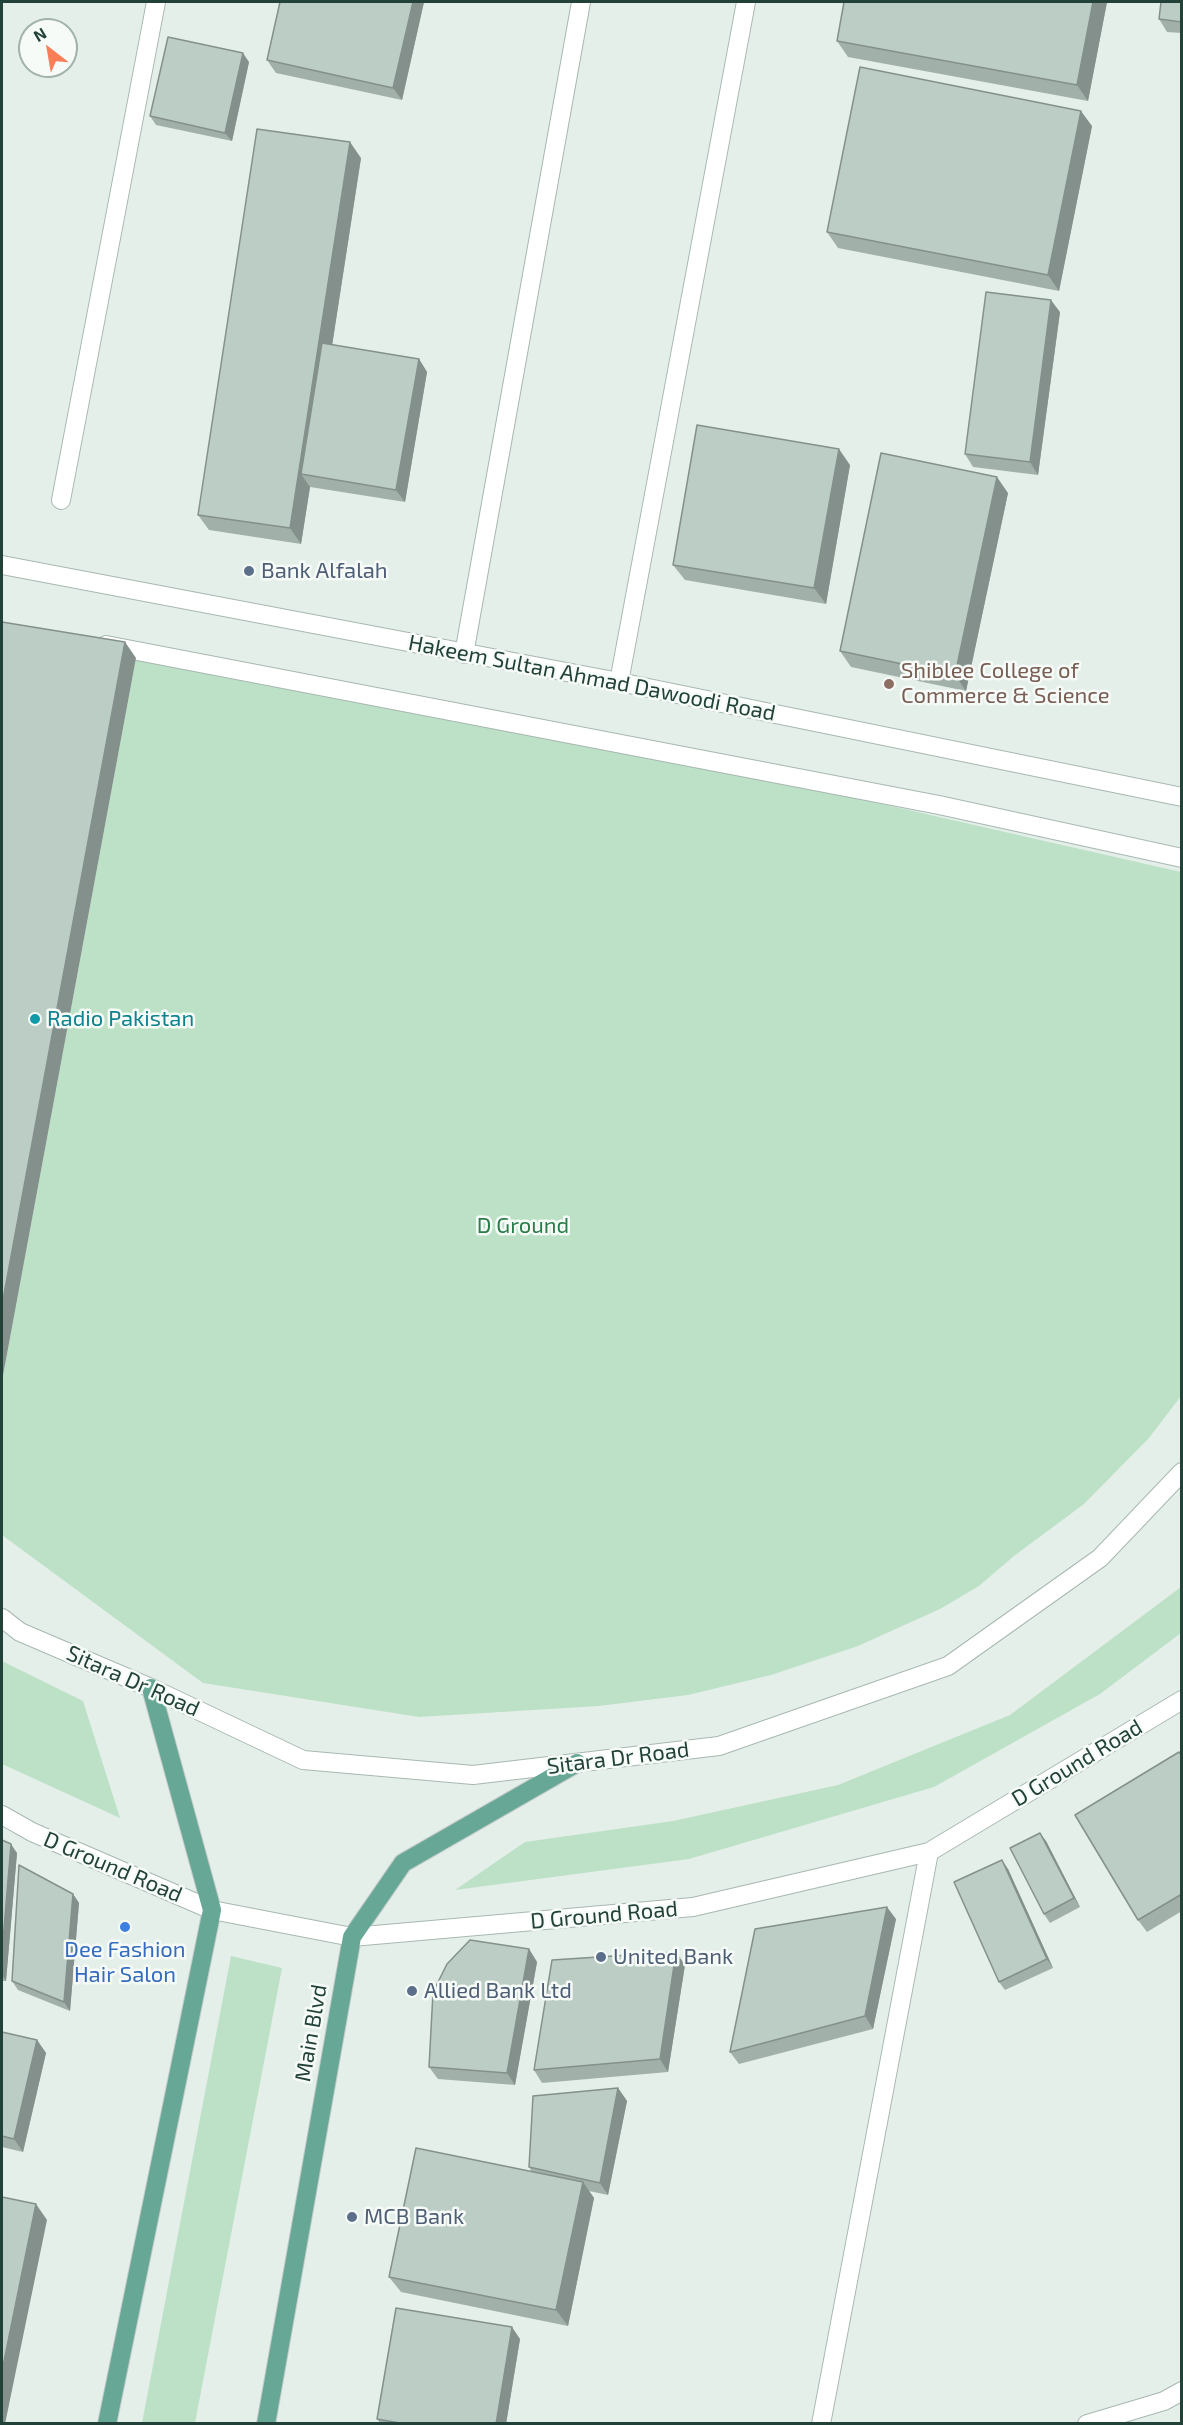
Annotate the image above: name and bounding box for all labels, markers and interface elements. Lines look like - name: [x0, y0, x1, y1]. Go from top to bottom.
- north arrow: [18, 18, 78, 78]
- text: N: [30, 23, 49, 45]
- place label: Bank Alfalah: [261, 558, 388, 584]
- marker: Bank Alfalah: [242, 564, 256, 578]
- street label: Hakeem Sultan Ahmad Dawoodi Road: [406, 629, 778, 727]
- place label: Shiblee College of Commerce & Science: [901, 658, 1110, 710]
- marker: Shiblee College of Commerce & Science: [882, 677, 896, 691]
- place label: Radio Pakistan: [47, 1006, 194, 1032]
- marker: Radio Pakistan: [28, 1012, 42, 1026]
- park label: D Ground: [477, 1213, 569, 1239]
- street label: Sitara Dr Road: [62, 1640, 204, 1722]
- street label: D Ground Road: [1007, 1714, 1147, 1812]
- street label: Sitara Dr Road: [545, 1736, 691, 1780]
- street label: D Ground Road: [40, 1826, 186, 1908]
- street label: D Ground Road: [529, 1895, 679, 1935]
- marker: Dee Fashion Hair Salon: [118, 1920, 132, 1934]
- place label: Dee Fashion Hair Salon: [64, 1937, 186, 1988]
- place label: United Bank: [613, 1944, 733, 1970]
- marker: United Bank: [594, 1950, 608, 1964]
- place label: Allied Bank Ltd: [424, 1978, 572, 2004]
- street label: Main Blvd: [289, 1982, 333, 2084]
- marker: Allied Bank Ltd: [405, 1984, 419, 1998]
- place label: MCB Bank: [364, 2204, 464, 2230]
- marker: MCB Bank: [345, 2210, 359, 2224]

